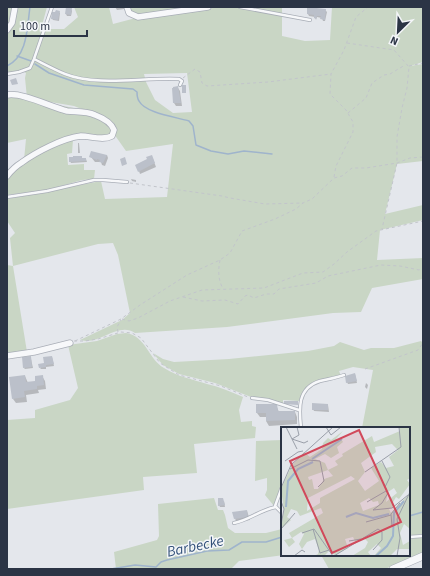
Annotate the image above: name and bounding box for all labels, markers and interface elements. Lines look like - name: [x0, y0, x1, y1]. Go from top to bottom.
- scale bar: [14, 12, 87, 38]
- north arrow: [378, 12, 418, 52]
- text: 100 m: [20, 18, 50, 35]
- text: N: [388, 32, 401, 49]
- inset map: [281, 427, 410, 556]
- water label: Barbecke: [165, 530, 225, 563]

